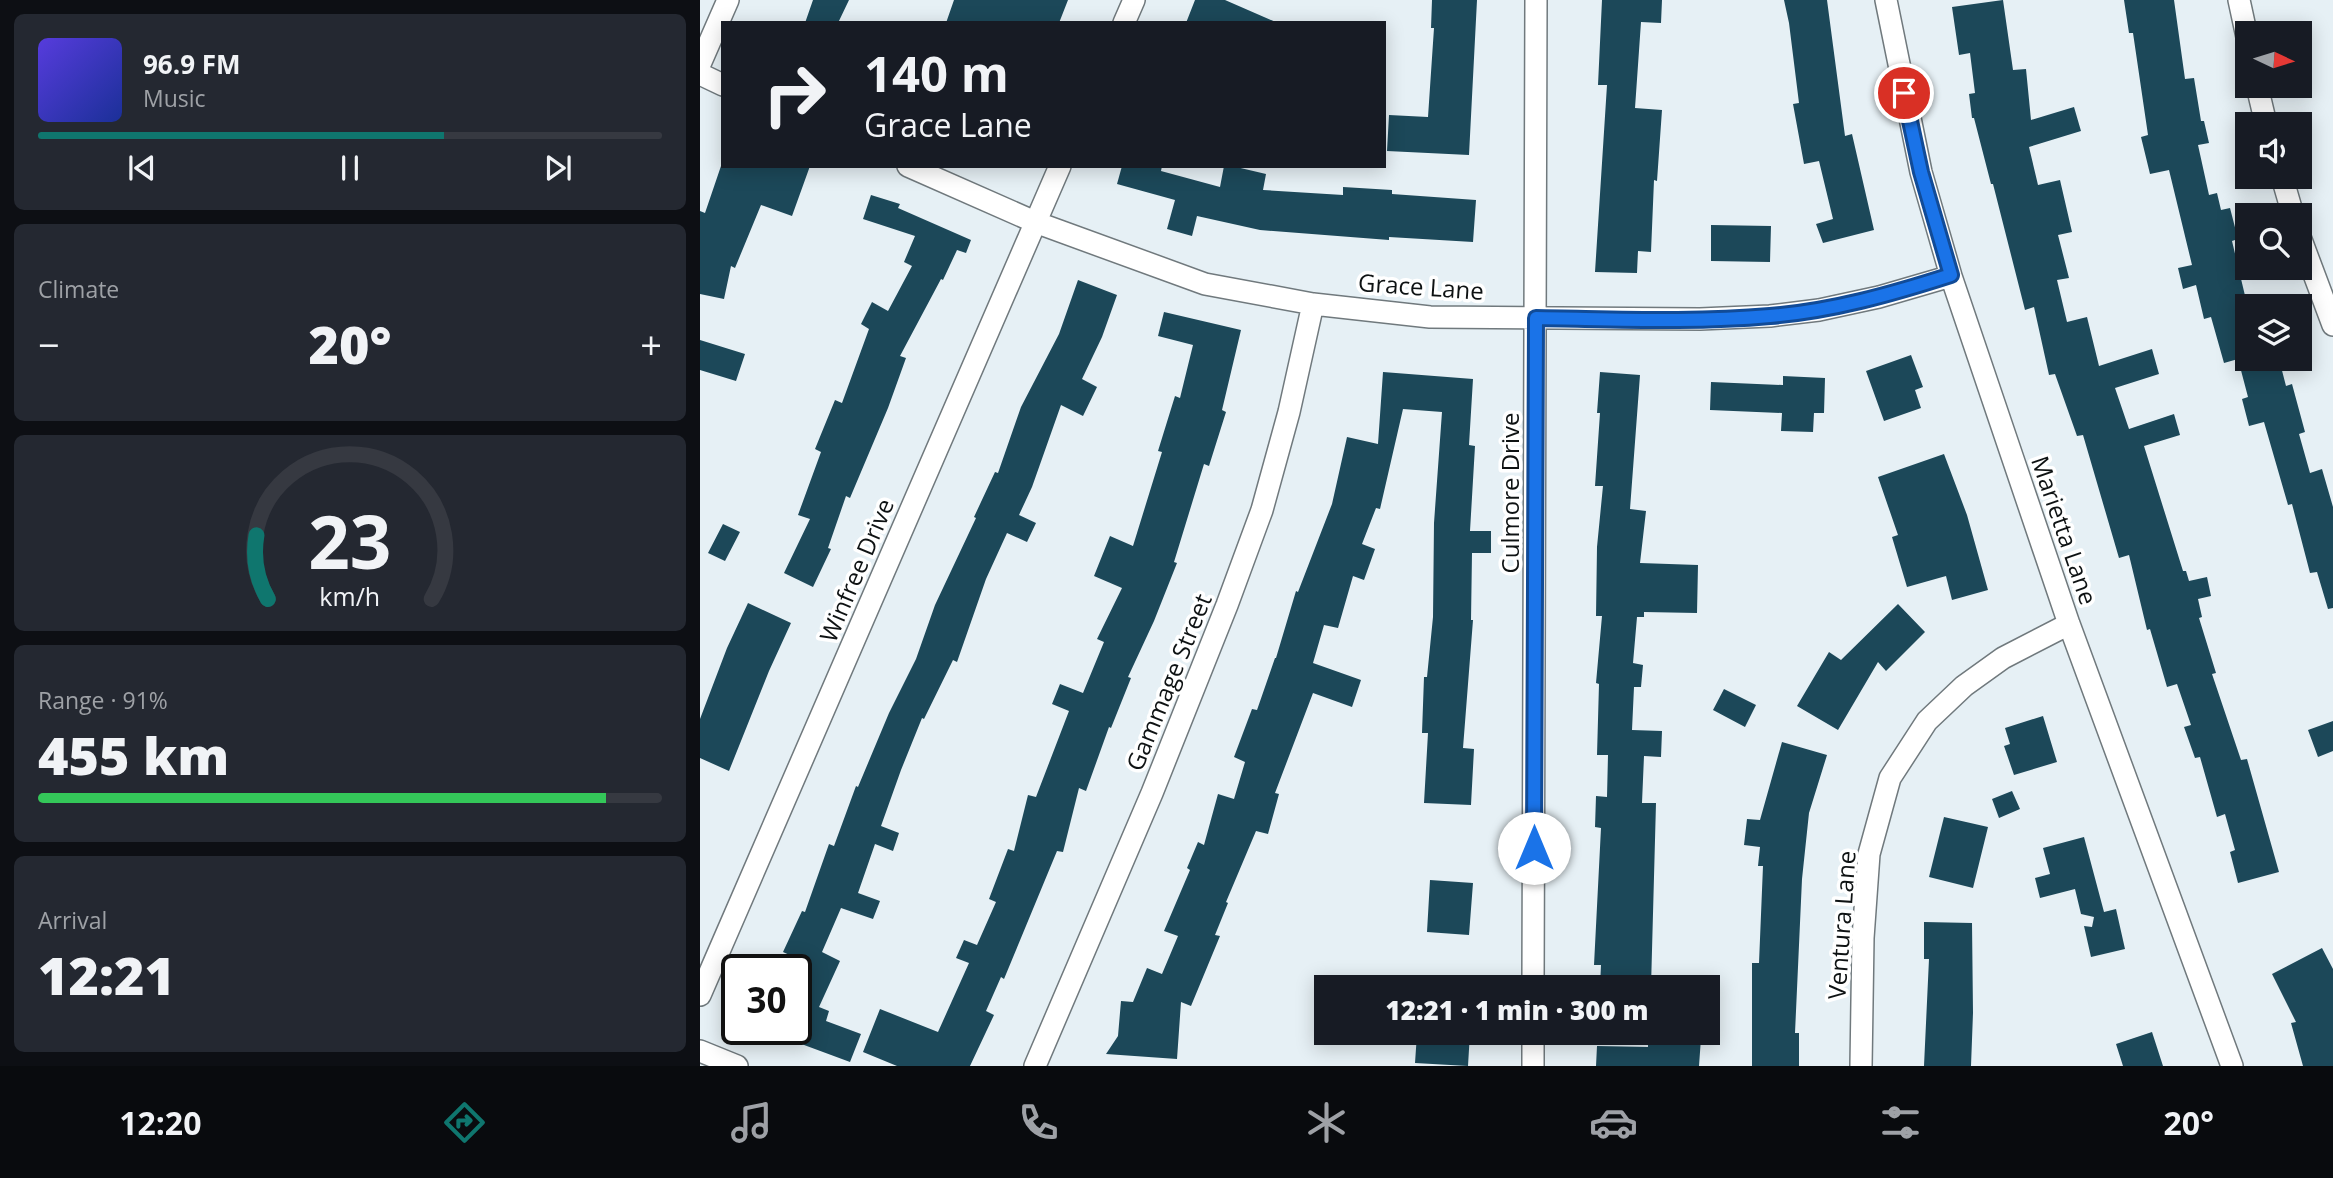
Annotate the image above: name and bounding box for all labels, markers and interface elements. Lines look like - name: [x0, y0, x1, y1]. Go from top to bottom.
- north arrow: [2235, 21, 2312, 98]
- map controls: [2235, 21, 2312, 371]
- text: 140 m: [864, 40, 1009, 106]
- text: 96.9 FM: [143, 46, 241, 82]
- icon: right: [749, 49, 840, 140]
- pin: [1874, 63, 1934, 123]
- icon: arrive: [1885, 74, 1923, 112]
- text: Music: [143, 82, 206, 114]
- text: Grace Lane: [864, 103, 1032, 146]
- button: sound: [2235, 112, 2312, 189]
- icon: previous: [123, 149, 161, 187]
- icon: pause: [331, 149, 369, 187]
- icon: next: [539, 149, 577, 187]
- button: search: [2235, 203, 2312, 280]
- street label: Grace Lane: [1357, 265, 1485, 307]
- text: Climate: [38, 273, 119, 305]
- button: layers: [2235, 294, 2312, 371]
- text: 20°: [309, 308, 391, 379]
- text: −: [38, 318, 60, 370]
- text: +: [640, 318, 662, 370]
- street label: Culmore Drive: [1493, 413, 1526, 573]
- street label: Marietta Lane: [2024, 451, 2106, 609]
- text: 23: [308, 491, 392, 590]
- street label: Winfree Drive: [811, 493, 901, 647]
- text: km/h: [320, 579, 380, 613]
- street label: Gammage Street: [1117, 589, 1219, 775]
- text: Range · 91%: [38, 684, 168, 716]
- text: 455 km: [38, 719, 229, 790]
- position arrow: [1497, 811, 1571, 885]
- street label: Ventura Lane: [1819, 849, 1863, 1001]
- text: Arrival: [38, 904, 107, 936]
- text: 12:21: [38, 939, 175, 1010]
- speed limit sign: 30: [721, 954, 812, 1045]
- text: 12:21 · 1 min · 300 m: [1386, 992, 1648, 1028]
- icon: directions: [440, 1098, 489, 1147]
- icon: music: [727, 1098, 776, 1147]
- icon: phone: [1014, 1098, 1063, 1147]
- icon: climate: [1302, 1098, 1351, 1147]
- icon: car: [1589, 1098, 1638, 1147]
- icon: filters: [1876, 1098, 1925, 1147]
- text: 12:20: [119, 1101, 201, 1144]
- text: 20°: [2164, 1101, 2214, 1144]

